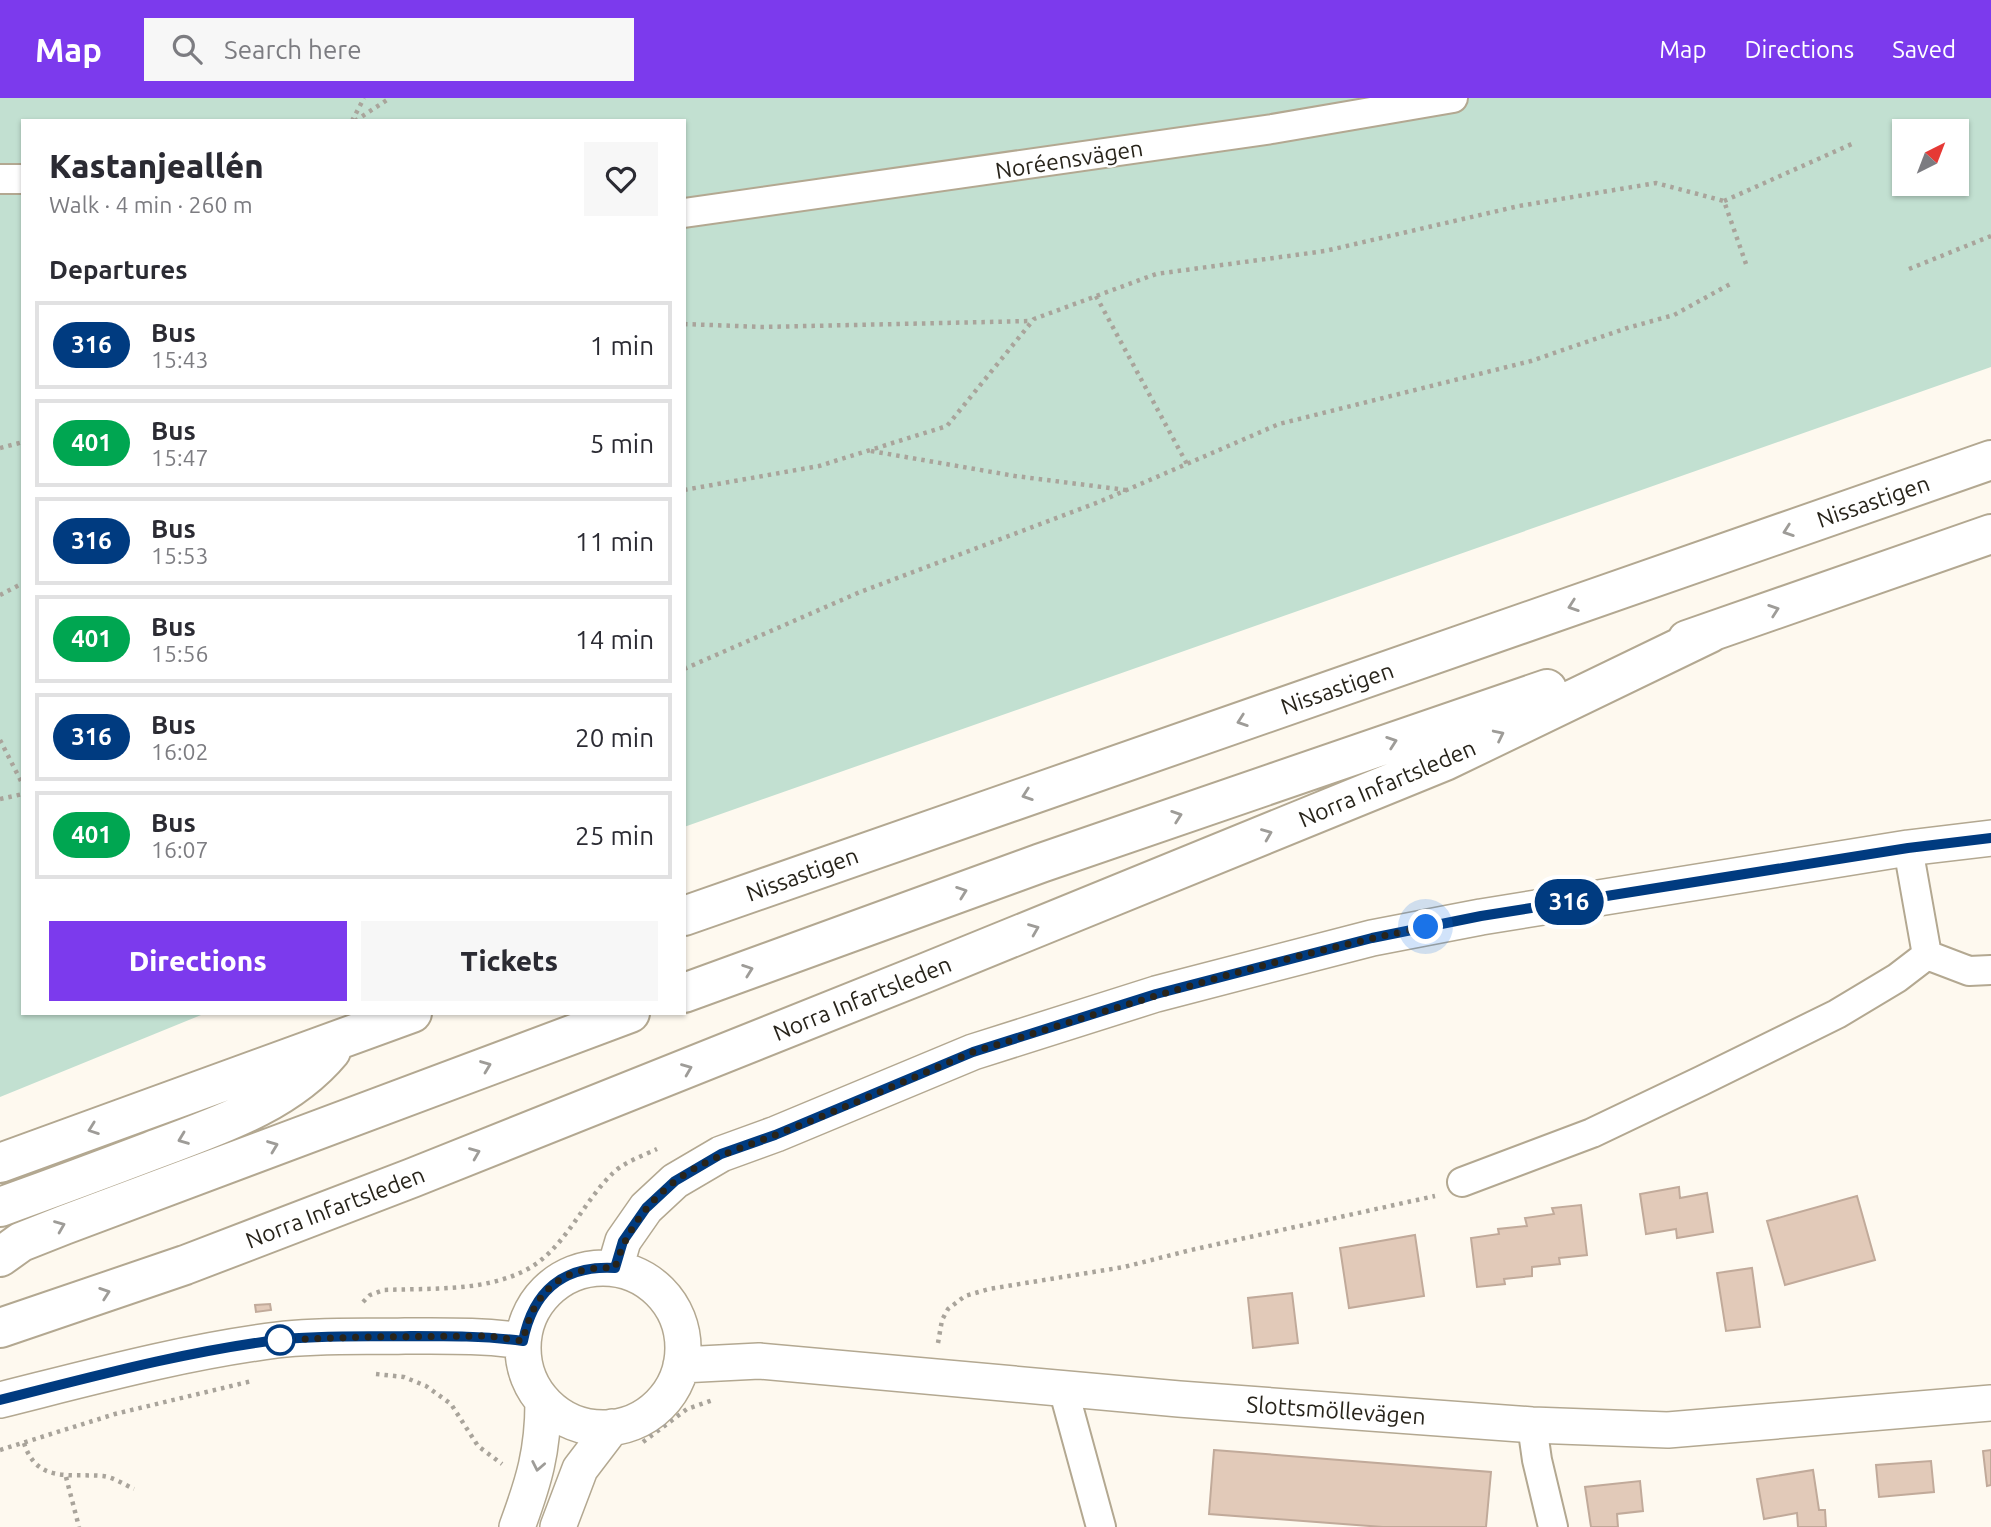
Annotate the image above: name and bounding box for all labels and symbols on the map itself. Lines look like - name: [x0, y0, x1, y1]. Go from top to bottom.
- north arrow: [1892, 119, 1969, 196]
- street label: Noréensvägen: [993, 135, 1145, 183]
- street label: Nissastigen: [1813, 470, 1933, 532]
- one-way arrow: [1782, 523, 1794, 537]
- one-way arrow: [1567, 598, 1579, 612]
- one-way arrow: [1767, 604, 1780, 618]
- street label: Nissastigen: [1277, 657, 1397, 719]
- one-way arrow: [1237, 713, 1249, 727]
- one-way arrow: [1492, 729, 1504, 743]
- street label: Norra Infartsleden: [1295, 734, 1479, 832]
- one-way arrow: [1385, 736, 1397, 750]
- one-way arrow: [1022, 787, 1034, 801]
- one-way arrow: [1170, 810, 1182, 824]
- one-way arrow: [1261, 828, 1273, 842]
- street label: Nissastigen: [743, 842, 861, 906]
- line badge: 316: [1529, 879, 1609, 925]
- one-way arrow: [955, 886, 967, 900]
- your location: [1408, 909, 1443, 944]
- one-way arrow: [1027, 923, 1039, 937]
- street label: Norra Infartsleden: [769, 951, 955, 1045]
- one-way arrow: [742, 964, 754, 978]
- one-way arrow: [480, 1061, 492, 1075]
- one-way arrow: [680, 1063, 692, 1077]
- one-way arrow: [88, 1121, 100, 1135]
- one-way arrow: [177, 1130, 189, 1144]
- one-way arrow: [267, 1140, 279, 1154]
- one-way arrow: [469, 1147, 481, 1161]
- street label: Norra Infartsleden: [242, 1161, 428, 1253]
- one-way arrow: [54, 1221, 66, 1235]
- one-way arrow: [98, 1287, 110, 1301]
- unlabelled marker: [265, 1325, 295, 1355]
- street label: Slottsmöllevägen: [1245, 1391, 1427, 1429]
- one-way arrow: [531, 1460, 546, 1472]

